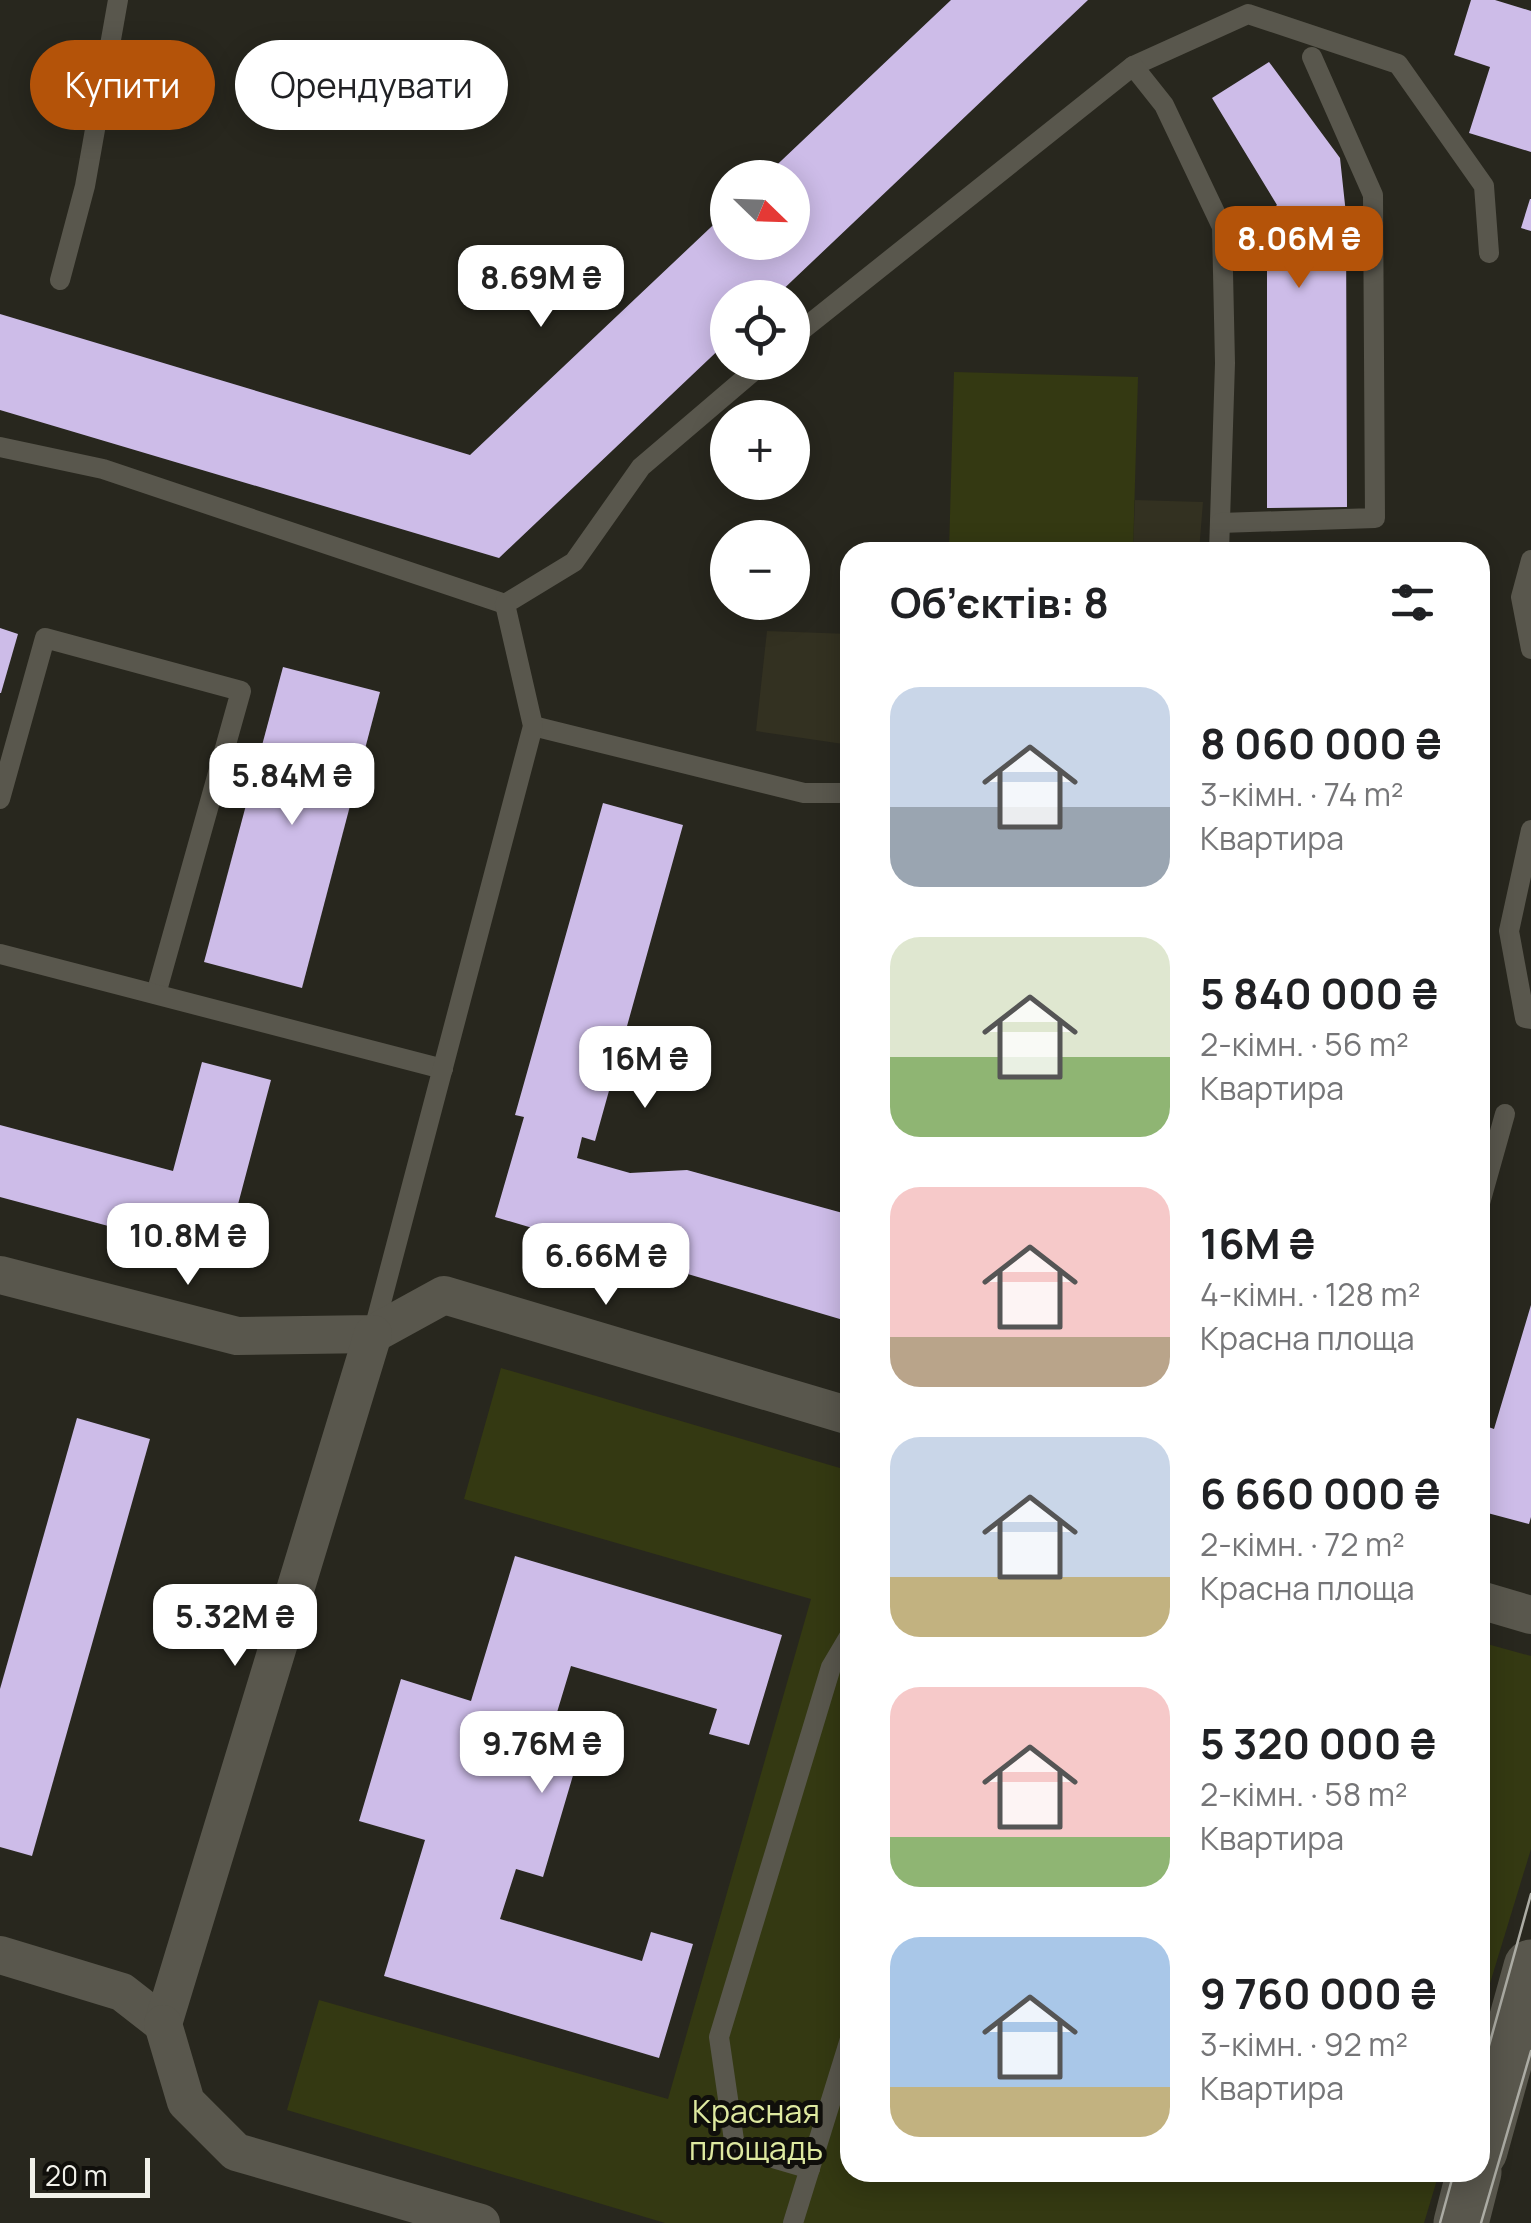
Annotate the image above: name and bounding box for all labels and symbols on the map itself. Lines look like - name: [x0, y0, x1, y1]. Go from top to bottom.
- north arrow: [710, 160, 810, 260]
- pin: 8.06M ₴: [1207, 206, 1391, 291]
- pin: 8.69M ₴: [449, 245, 633, 330]
- pin: 5.84M ₴: [200, 743, 384, 828]
- pin: 16M ₴: [575, 1026, 715, 1111]
- pin: 10.8M ₴: [96, 1203, 280, 1288]
- pin: 6.66M ₴: [514, 1223, 698, 1308]
- pin: 5.32M ₴: [143, 1584, 327, 1669]
- pin: 9.76M ₴: [450, 1711, 634, 1796]
- park label: Красная площадь: [689, 2089, 823, 2170]
- scale bar: [30, 2153, 150, 2198]

